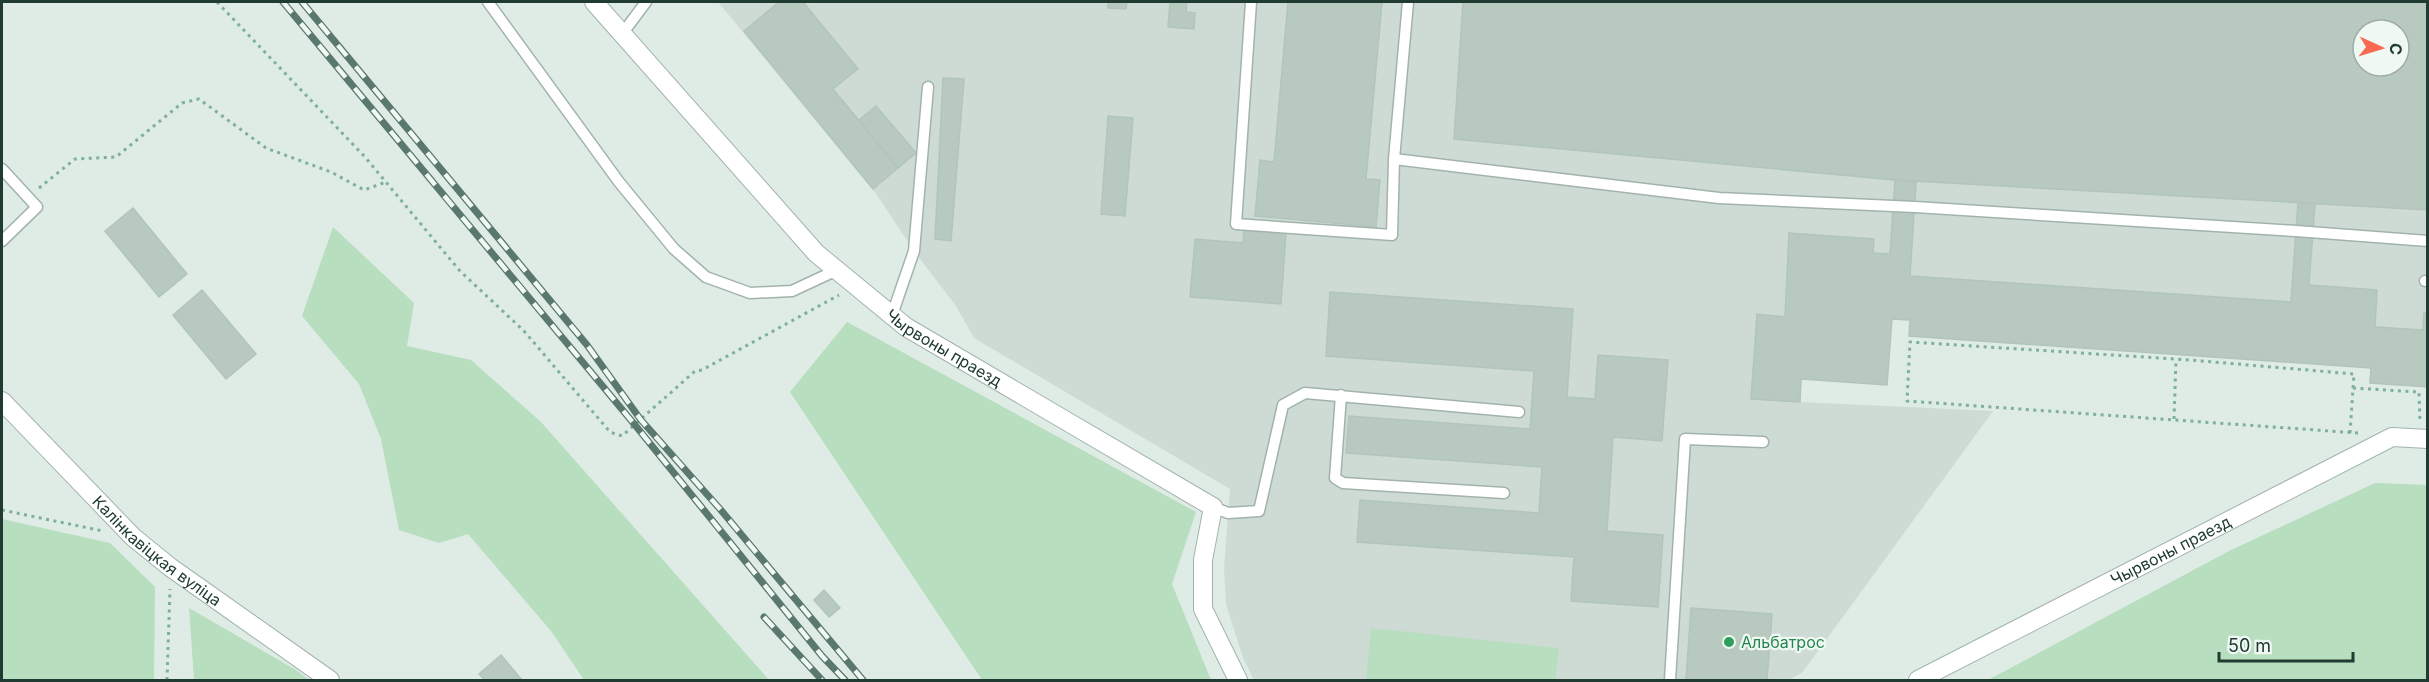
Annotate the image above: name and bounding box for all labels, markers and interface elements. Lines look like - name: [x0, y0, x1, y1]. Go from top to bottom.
- north arrow: [2351, 18, 2411, 78]
- text: С: [2386, 42, 2406, 56]
- street label: Чырвоны праезд: [882, 305, 1006, 391]
- street label: Калінкавіцкая вуліца: [88, 491, 225, 610]
- street label: Чырвоны праезд: [2107, 511, 2234, 590]
- scale bar: [2219, 625, 2352, 663]
- place label: Альбатрос: [1741, 632, 1825, 652]
- marker: Альбатрос: [1722, 635, 1736, 649]
- text: 50 m: [2228, 635, 2271, 656]

